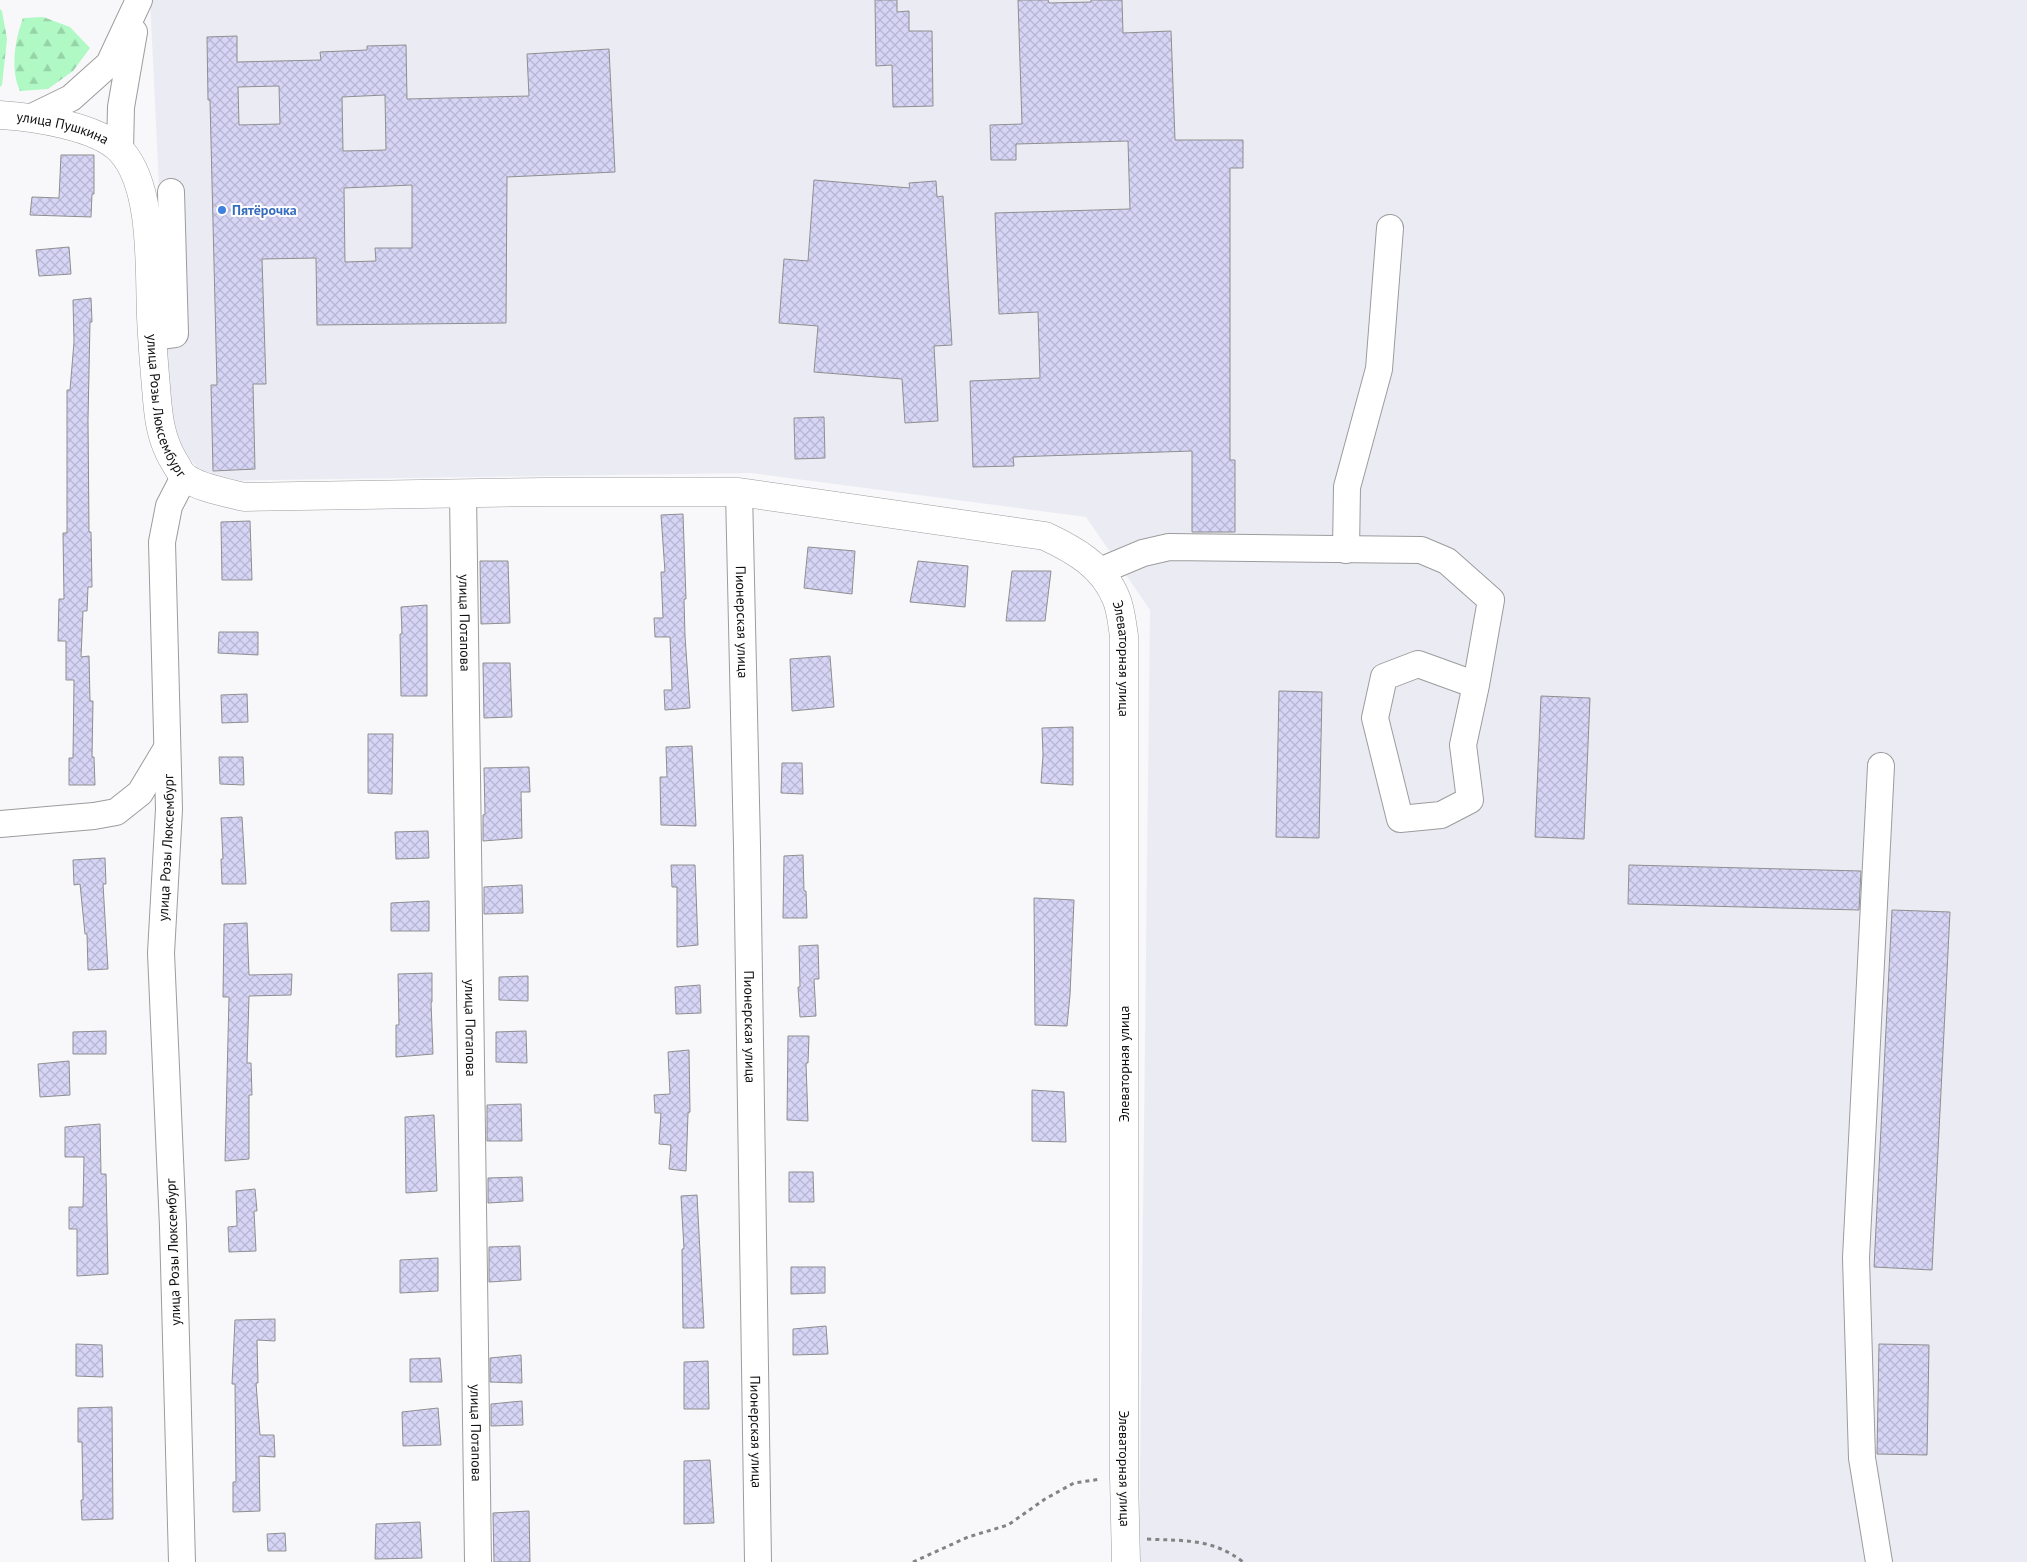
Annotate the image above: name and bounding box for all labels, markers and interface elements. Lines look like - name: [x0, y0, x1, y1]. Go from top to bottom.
- street label: улица Пушкина: [16, 107, 112, 148]
- place label: Пятёрочка: [232, 201, 297, 219]
- marker: Пятёрочка: [216, 204, 228, 216]
- street label: улица Розы Люксембург: [143, 333, 191, 482]
- street label: Пионерская улица: [732, 565, 752, 679]
- street label: улица Потапова: [455, 574, 475, 672]
- street label: Элеваторная улица: [1109, 598, 1133, 717]
- street label: улица Розы Люксембург: [154, 773, 178, 922]
- street label: Пионерская улица: [740, 970, 760, 1083]
- street label: улица Потапова: [461, 979, 480, 1077]
- street label: Элеваторная улица: [1115, 1006, 1133, 1122]
- street label: улица Розы Люксембург: [161, 1177, 185, 1326]
- street label: Пионерская улица: [746, 1375, 766, 1488]
- street label: улица Потапова: [467, 1384, 486, 1482]
- street label: Элеваторная улица: [1115, 1410, 1134, 1527]

